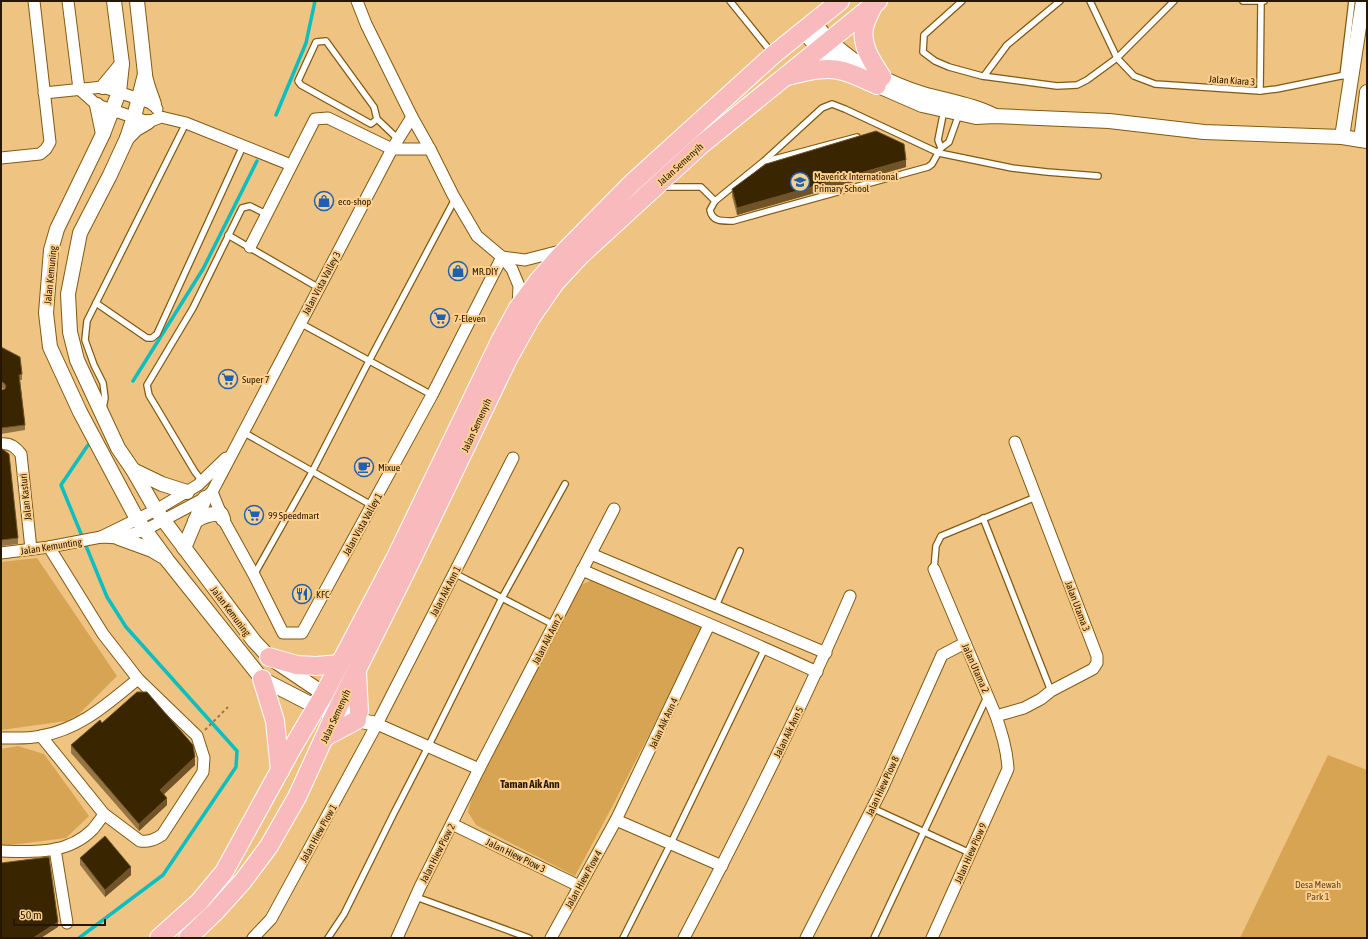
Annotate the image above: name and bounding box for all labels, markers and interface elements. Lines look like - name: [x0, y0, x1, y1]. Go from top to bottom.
- street label: Jalan Kiara 3: [1208, 73, 1256, 88]
- street label: Jalan Semenyih: [655, 141, 706, 188]
- school or university icon: Maverick International Primary School: [789, 171, 811, 193]
- place label: Maverick International Primary School: [814, 171, 898, 194]
- shop icon: eco-shop: [313, 190, 335, 212]
- place label: eco-shop: [338, 196, 371, 207]
- street label: Jalan Kemuning: [42, 244, 59, 305]
- street label: Jalan Vista Valley 3: [300, 249, 343, 317]
- shop icon: MR.DIY: [447, 260, 469, 282]
- place label: MR.DIY: [472, 266, 499, 277]
- supermarket icon: 7-Eleven: [429, 307, 451, 329]
- place label: 7-Eleven: [454, 313, 486, 324]
- supermarket icon: Super 7: [217, 368, 239, 390]
- place label: Super 7: [242, 374, 270, 385]
- street label: Jalan Semenyih: [459, 396, 494, 454]
- cafe icon: Mixue: [353, 456, 375, 478]
- place label: Mixue: [378, 462, 401, 473]
- street label: Jalan Kasturi: [18, 473, 33, 521]
- street label: Jalan Vista Valley 1: [341, 491, 384, 558]
- supermarket icon: 99 Speedmart: [243, 504, 265, 526]
- place label: 99 Speedmart: [268, 510, 319, 521]
- street label: Jalan Kemunting: [20, 536, 83, 557]
- street label: Jalan Aik Ann 1: [428, 564, 463, 618]
- street label: Jalan Utama 3: [1063, 580, 1092, 633]
- restaurant icon: KFC: [291, 583, 313, 605]
- street label: Jalan Kemuning: [208, 584, 253, 639]
- place label: KFC: [316, 589, 330, 600]
- street label: Jalan Aik Ann 2: [530, 612, 565, 666]
- street label: Jalan Utama 2: [960, 642, 991, 695]
- street label: Jalan Semenyih: [318, 687, 353, 745]
- street label: Jalan Aik Ann 4: [647, 696, 680, 750]
- street label: Jalan Aik Ann 5: [771, 705, 806, 759]
- street label: Jalan Hiew Piow 8: [864, 754, 901, 818]
- district label: Taman Aik Ann: [500, 778, 560, 790]
- street label: Jalan Hiew Piow 1: [298, 802, 339, 864]
- street label: Jalan Hiew Piow 9: [952, 821, 989, 885]
- street label: Jalan Hiew Piow 2: [418, 822, 457, 885]
- street label: Jalan Hiew Piow 3: [484, 836, 548, 875]
- street label: Jalan Hiew Piow 4: [563, 848, 604, 910]
- park label: Desa Mewah Park 1: [1295, 879, 1341, 902]
- scale bar: [14, 901, 105, 927]
- text: 50 m: [20, 908, 42, 922]

